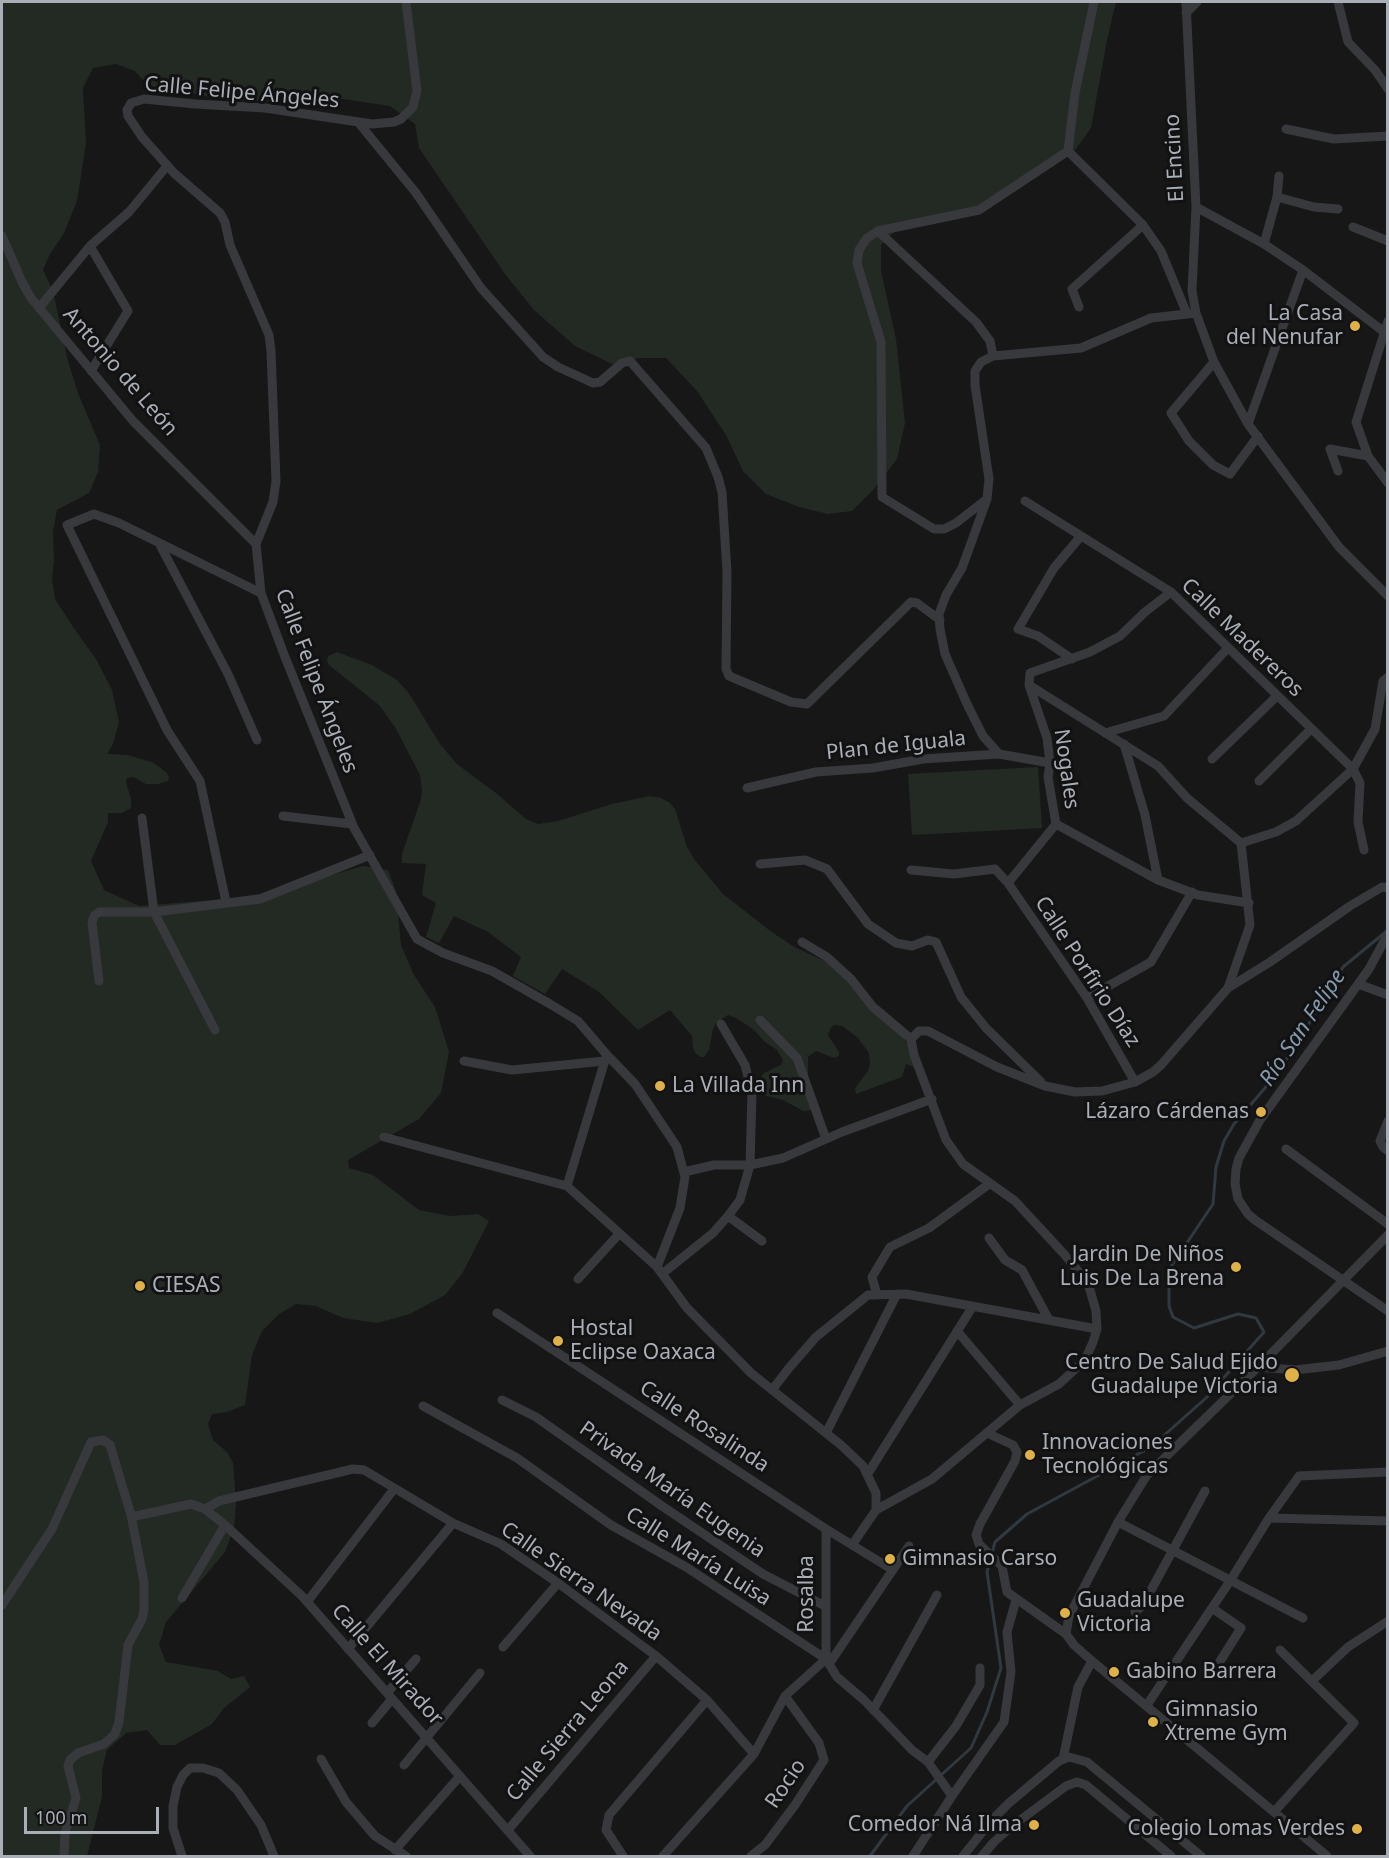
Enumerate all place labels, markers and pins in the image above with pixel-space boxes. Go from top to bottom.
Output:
place label: La Casa del Nenufar [1226,301,1343,351]
marker: La Casa del Nenufar [1348,319,1362,333]
place label: La Villada Inn [672,1073,804,1099]
marker: La Villada Inn [653,1079,667,1093]
place label: Lázaro Cárdenas [1085,1099,1249,1125]
marker: Lázaro Cárdenas [1254,1105,1268,1119]
place label: Jardin De Niños Luis De La Brena [1060,1242,1224,1292]
marker: Jardin De Niños Luis De La Brena [1229,1260,1243,1274]
place label: CIESAS [152,1273,221,1299]
marker: CIESAS [133,1279,147,1293]
place label: Hostal Eclipse Oaxaca [570,1316,716,1366]
marker: Hostal Eclipse Oaxaca [551,1334,565,1348]
place label: Centro De Salud Ejido Guadalupe Victoria [1065,1350,1278,1400]
marker: Centro De Salud Ejido Guadalupe Victoria [1283,1366,1301,1384]
place label: Innovaciones Tecnológicas [1042,1430,1173,1480]
marker: Innovaciones Tecnológicas [1023,1448,1037,1462]
place label: Gimnasio Carso [902,1546,1057,1572]
marker: Gimnasio Carso [883,1552,897,1566]
place label: Guadalupe Victoria [1077,1588,1185,1638]
marker: Guadalupe Victoria [1058,1606,1072,1620]
place label: Gabino Barrera [1126,1659,1277,1685]
marker: Gabino Barrera [1107,1665,1121,1679]
place label: Gimnasio Xtreme Gym [1165,1697,1288,1747]
marker: Gimnasio Xtreme Gym [1146,1715,1160,1729]
place label: Comedor Ná Ilma [848,1812,1022,1838]
place label: Colegio Lomas Verdes [1128,1816,1345,1842]
marker: Comedor Ná Ilma [1027,1818,1041,1832]
marker: Colegio Lomas Verdes [1350,1822,1364,1836]

